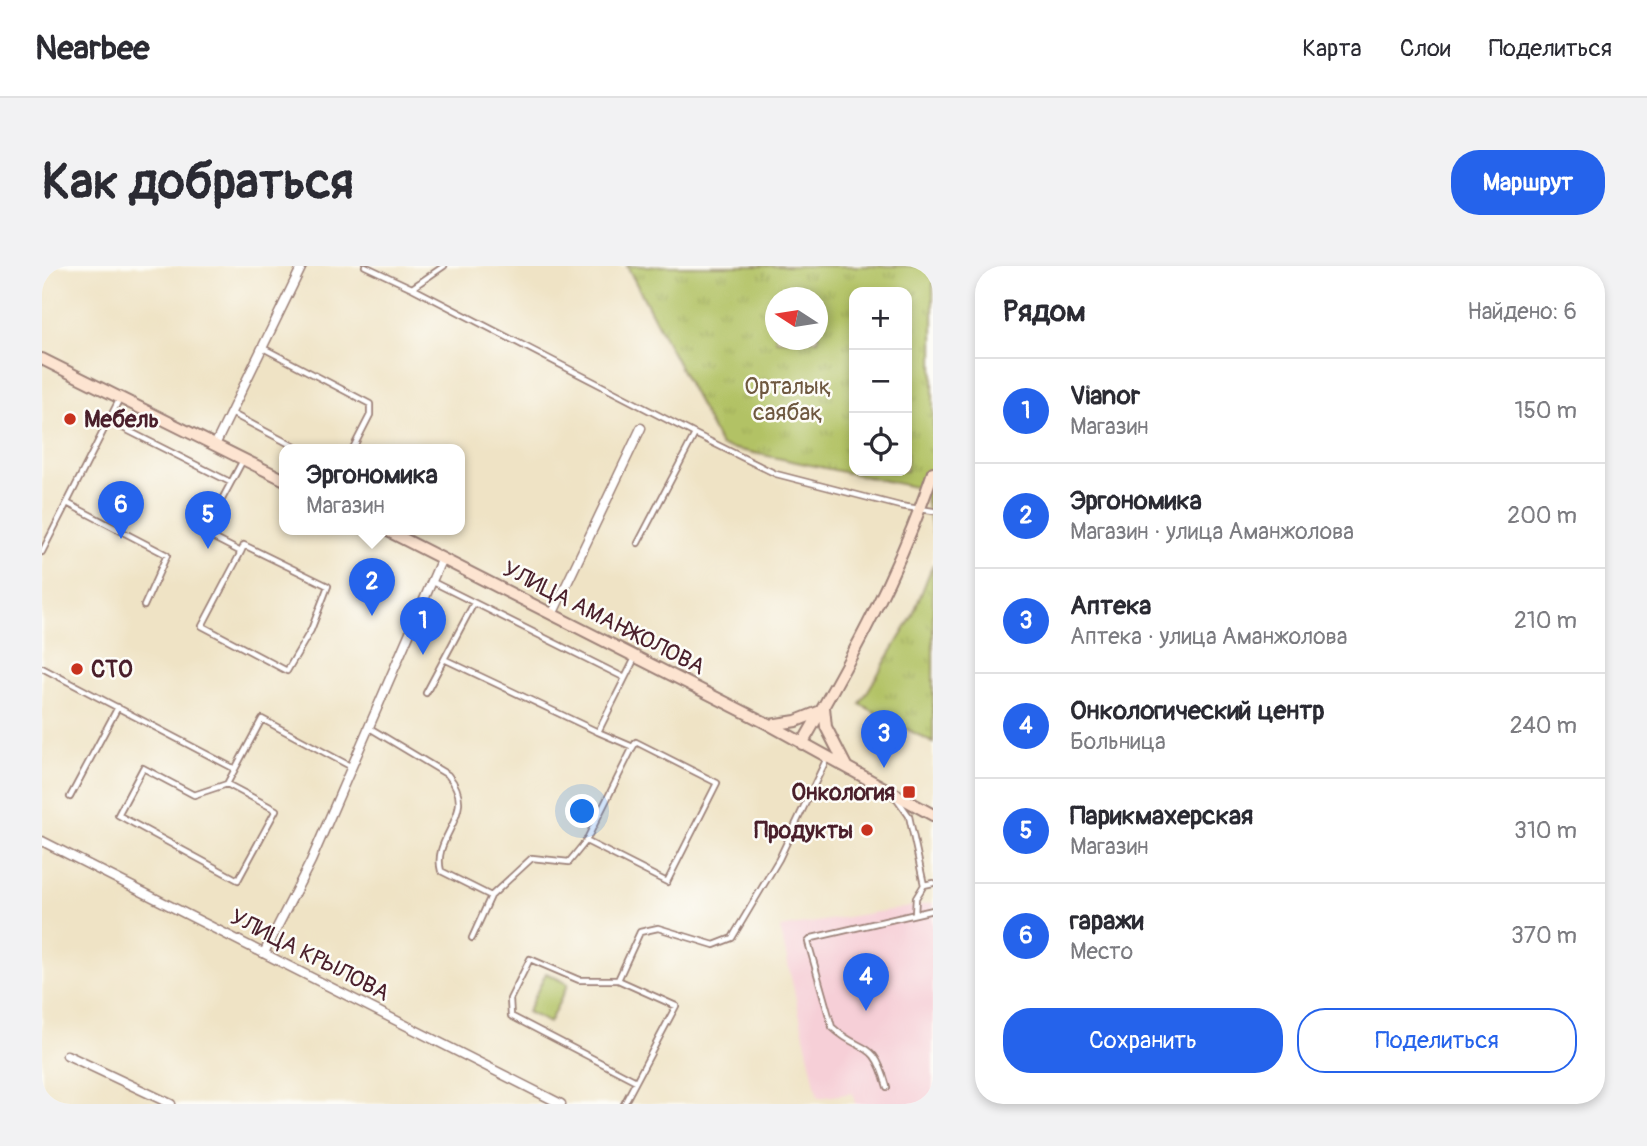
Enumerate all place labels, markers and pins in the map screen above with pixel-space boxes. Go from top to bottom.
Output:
place label: Мебель [84,405,159,434]
marker: Мебель [62,411,78,427]
pin: 6 [98,481,144,539]
pin: 5 [185,491,231,549]
pin: 2 [349,558,395,616]
pin: 1 [400,597,446,655]
place label: СТО [91,655,133,684]
marker: СТО [69,661,85,677]
pin: 3 [861,710,907,768]
place label: Онкология [791,778,895,807]
marker: Онкология [901,784,917,800]
place label: Продукты [754,816,853,845]
marker: Продукты [859,822,875,838]
pin: 4 [843,953,889,1011]

